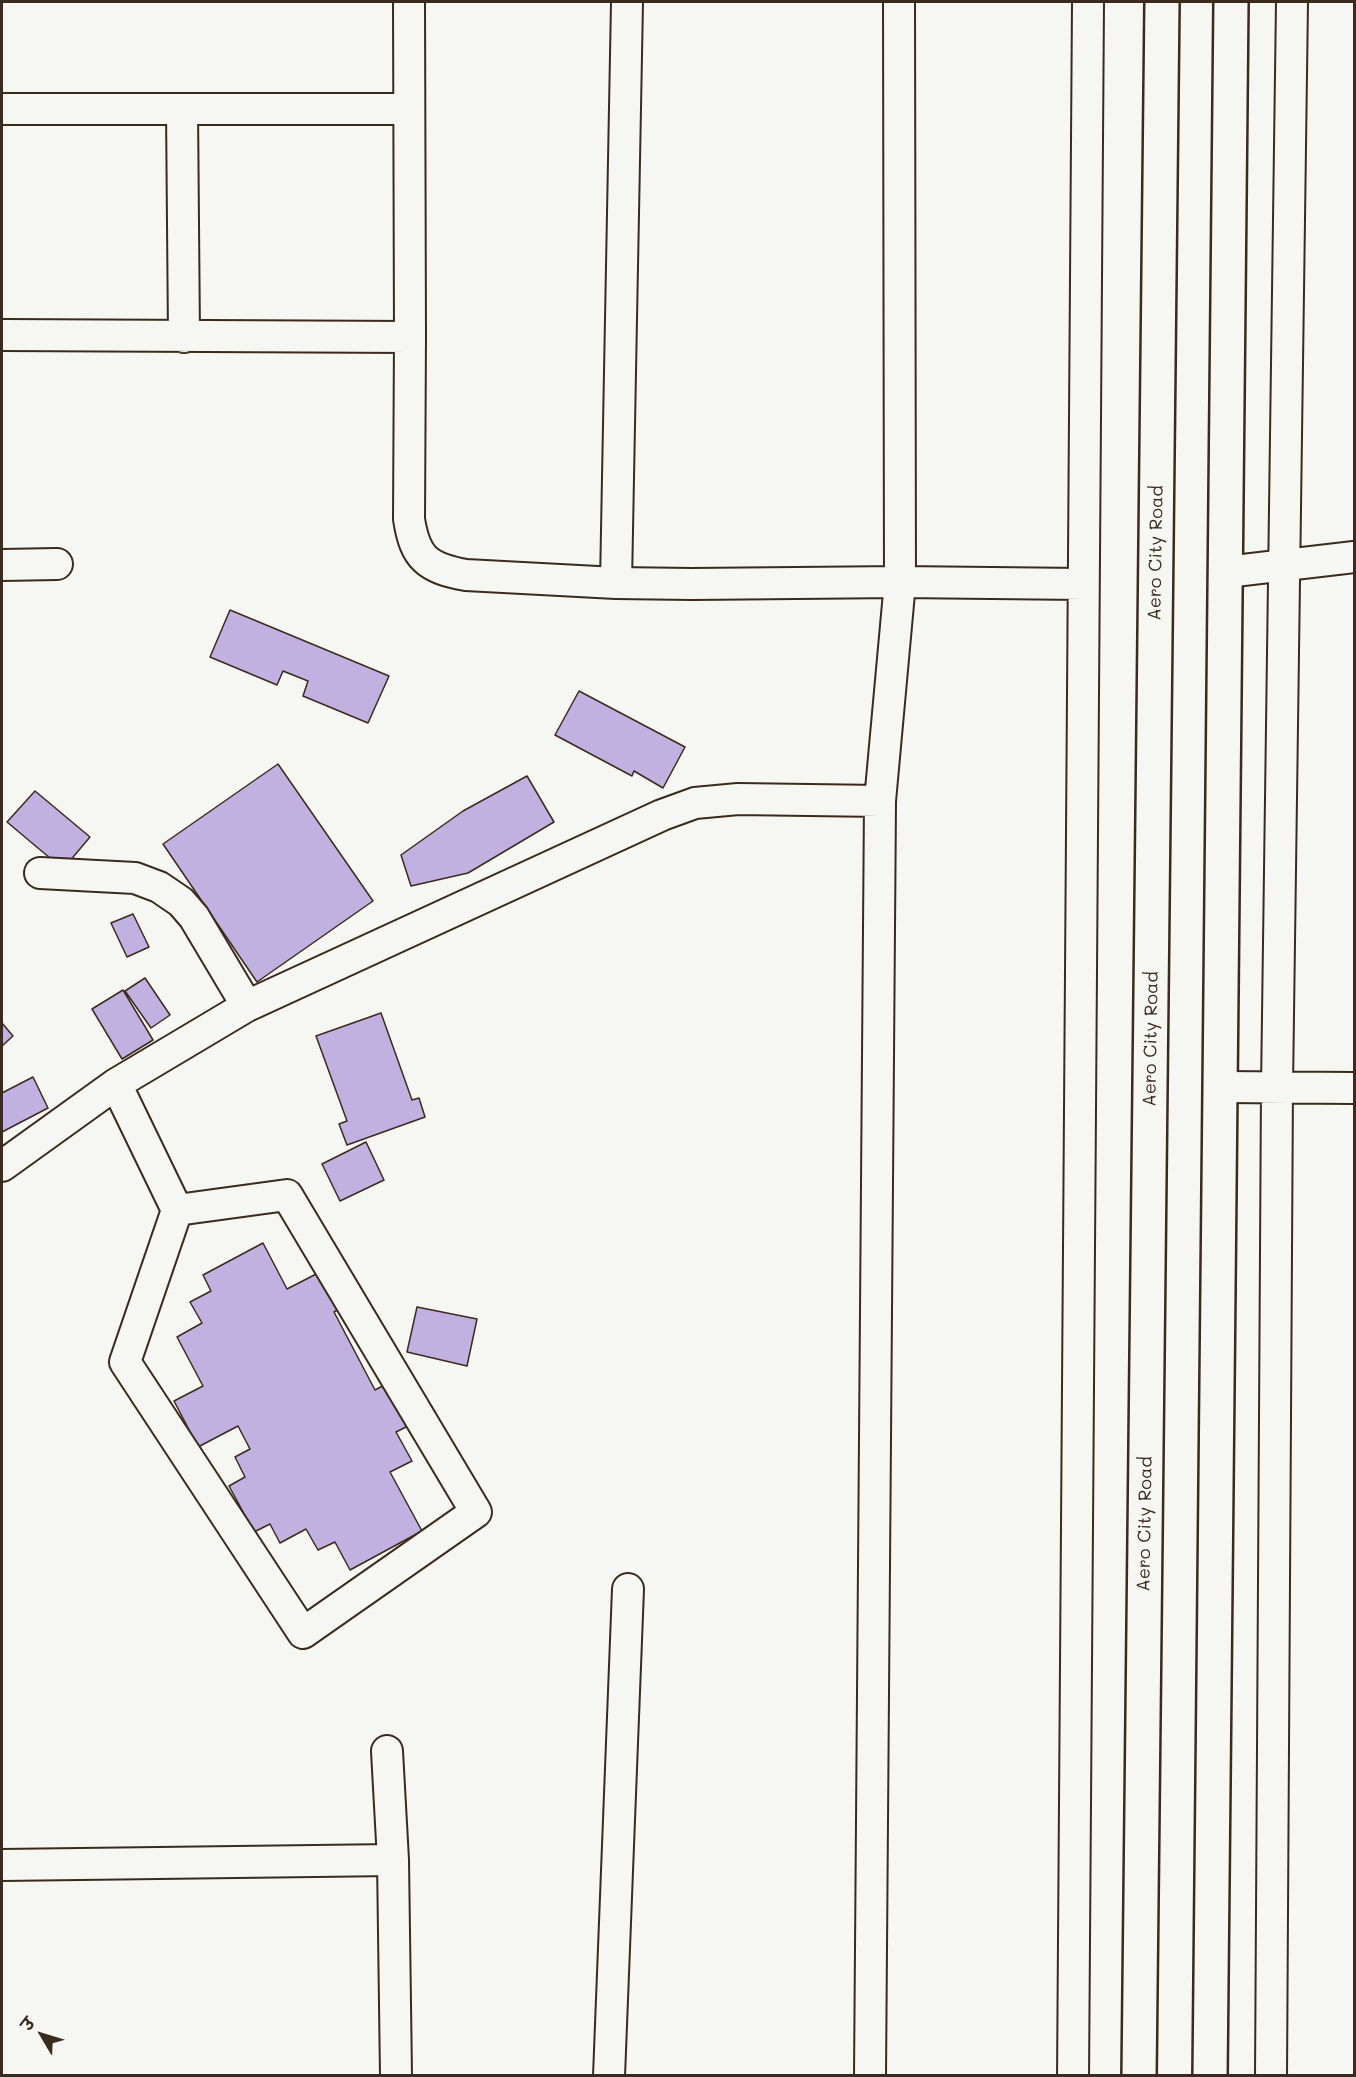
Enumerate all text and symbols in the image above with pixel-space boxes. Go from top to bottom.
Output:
street label: Aero City Road [1144,485,1168,621]
street label: Aero City Road [1139,971,1163,1107]
street label: Aero City Road [1133,1456,1157,1592]
north arrow [12,2005,72,2065]
text: उ [16,2013,39,2034]

